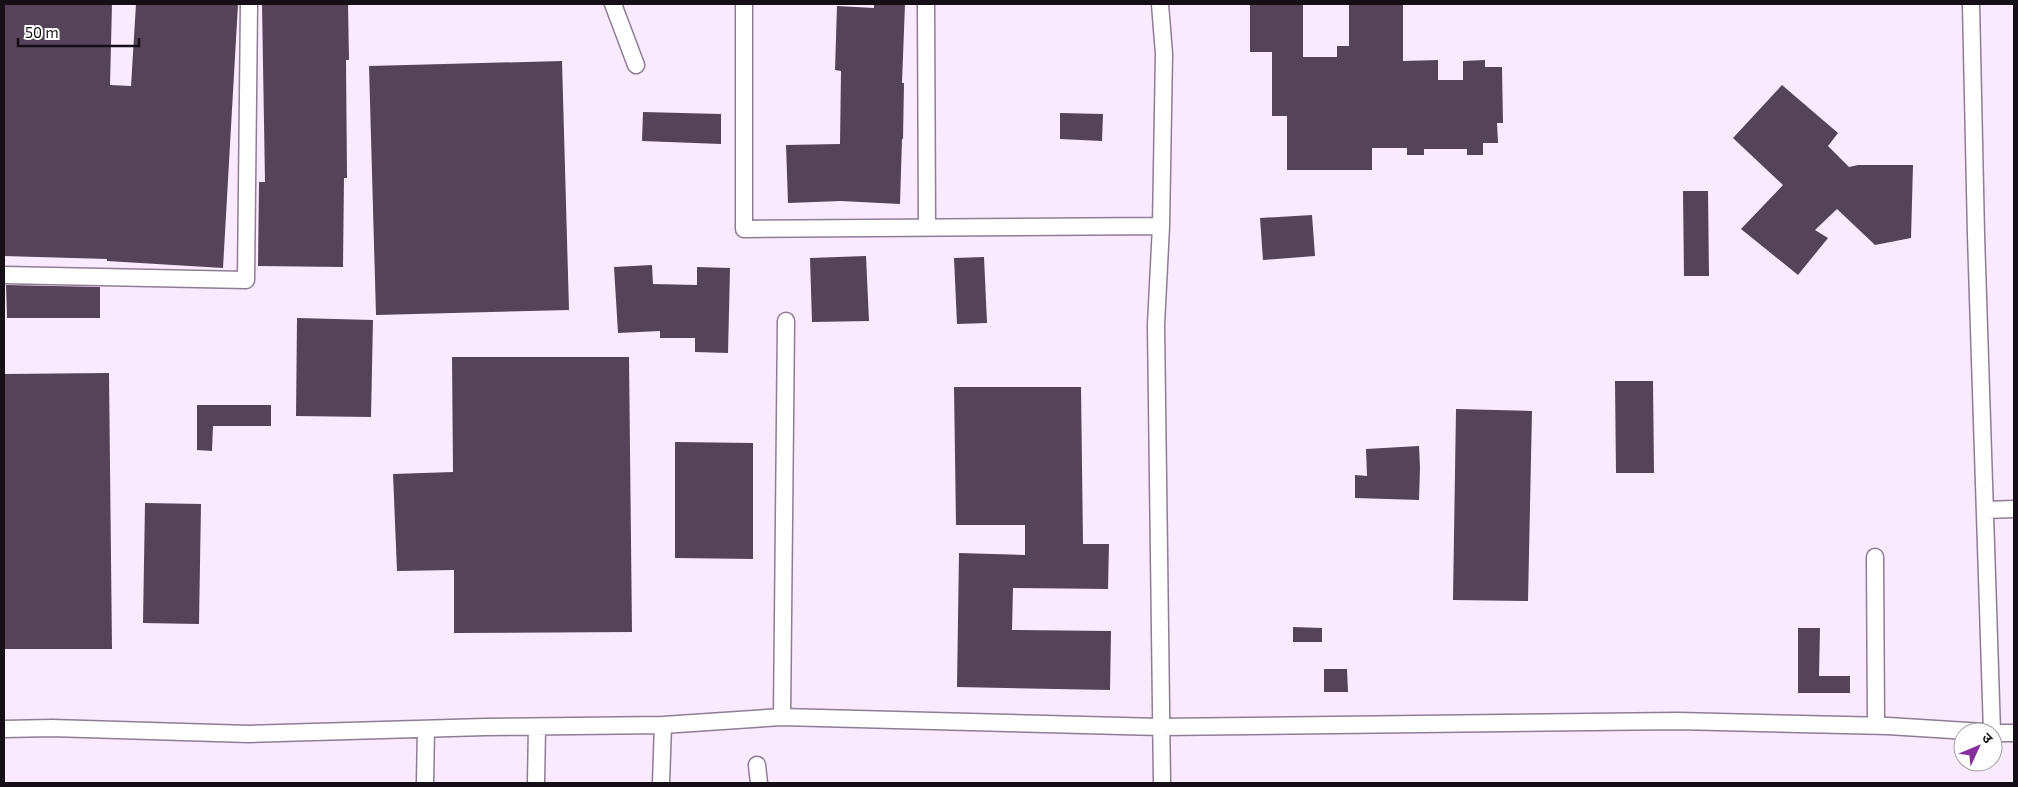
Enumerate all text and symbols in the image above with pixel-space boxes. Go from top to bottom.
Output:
scale bar [18,15,139,47]
text: 50 m [25,23,59,41]
north arrow [1953,722,2003,772]
text: उ [1979,729,1997,747]

